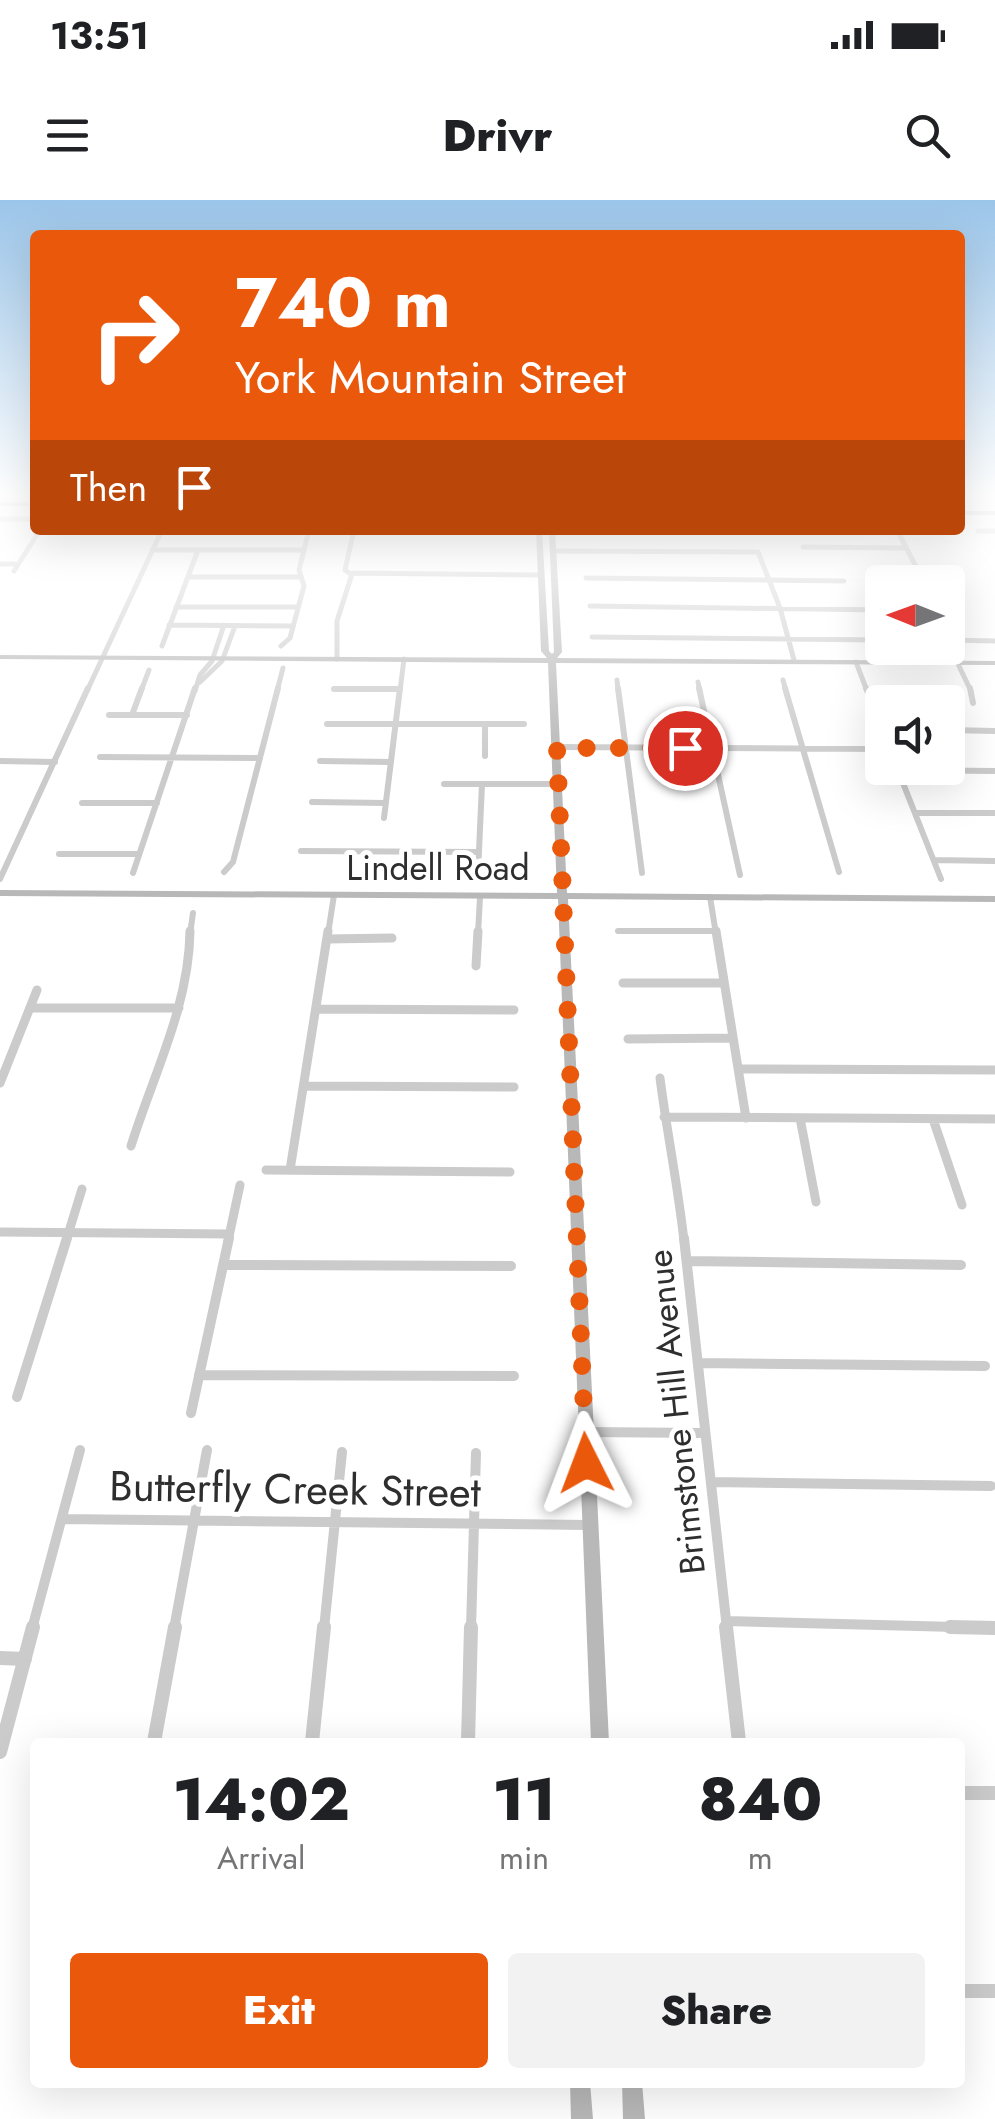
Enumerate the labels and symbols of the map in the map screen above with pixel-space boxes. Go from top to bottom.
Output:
north arrow [865,565,965,665]
pin [643,706,728,791]
street label: Lindell Road [346,843,530,893]
street label: Brimstone Hill Avenue [634,1247,718,1577]
position arrow [534,1411,638,1515]
street label: Butterfly Creek Street [109,1455,481,1523]

